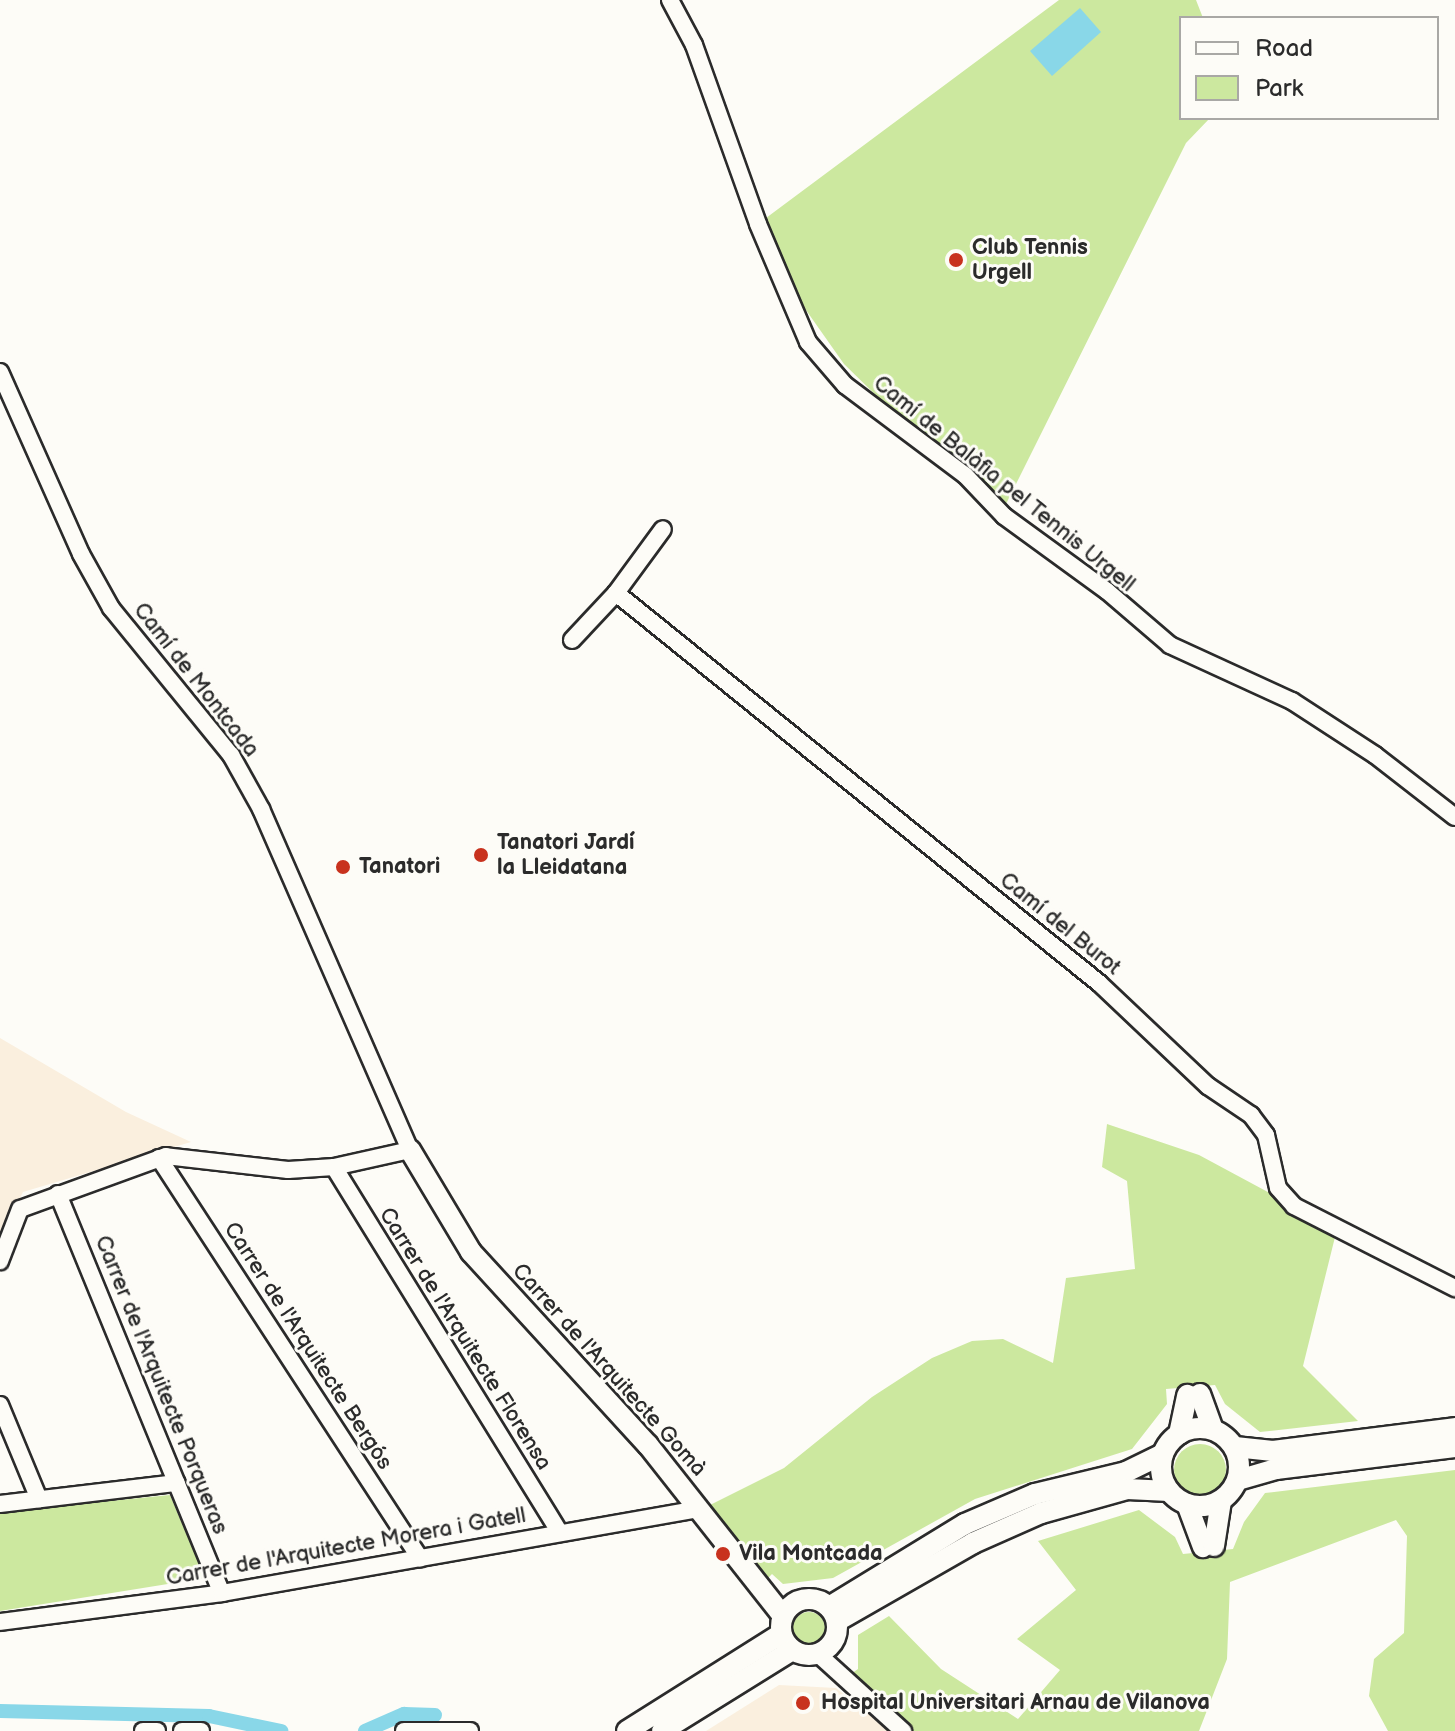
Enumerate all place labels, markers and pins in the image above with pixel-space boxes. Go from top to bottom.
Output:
place label: Club Tennis Urgell [972,234,1088,286]
marker: Club Tennis Urgell [947,251,965,269]
place label: Tanatori Jardí la Lleidatana [497,829,634,880]
marker: Tanatori Jardí la Lleidatana [472,846,490,864]
place label: Tanatori [359,854,440,880]
marker: Tanatori [334,858,352,876]
place label: Vila Montcada [739,1541,883,1567]
marker: Vila Montcada [714,1545,732,1563]
place label: Hospital Universitari Arnau de Vilanova [821,1690,1211,1716]
marker: Hospital Universitari Arnau de Vilanova [792,1692,814,1714]

